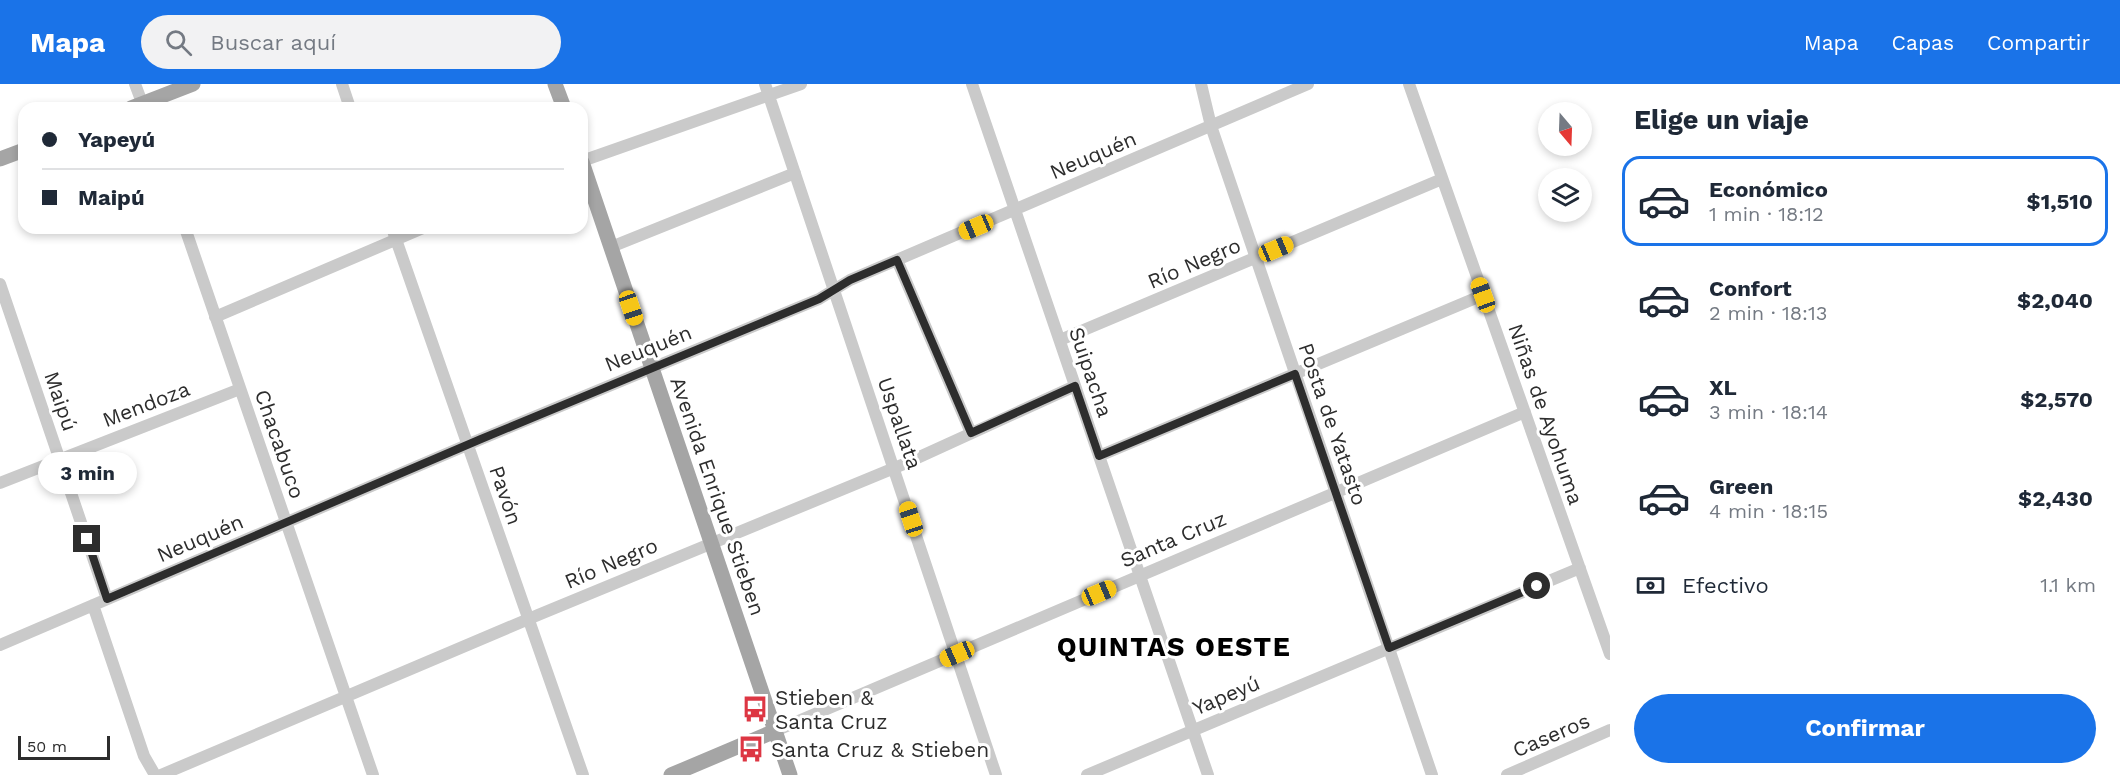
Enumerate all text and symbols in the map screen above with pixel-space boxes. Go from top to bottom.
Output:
search box [141,15,561,69]
text: Mapa [30,26,105,59]
icon: search [162,26,195,59]
text: Buscar aquí [210,30,336,55]
text: Mapa [1804,30,1859,55]
text: Capas [1892,30,1954,55]
text: Compartir [1987,30,2090,55]
north arrow [1538,102,1592,156]
map controls [1538,102,1592,222]
text: Elige un viaje [1634,104,1809,136]
street label: Neuquén [1046,126,1140,184]
text: Yapeyú [78,127,155,152]
button: layers [1538,168,1592,222]
icon: car [1637,174,1691,228]
text: Económico [1709,177,1828,202]
text: Maipú [78,185,145,210]
text: $1,510 [2027,189,2093,214]
text: 1 min · 18:12 [1709,202,1824,226]
car [956,212,996,242]
street label: Río Negro [1144,232,1244,294]
car [1256,234,1296,264]
icon: car [1637,273,1691,327]
car [1468,275,1498,315]
text: Confort [1709,276,1792,301]
car [617,288,645,328]
text: $2,040 [2017,288,2093,313]
text: 2 min · 18:13 [1709,301,1828,325]
street label: Neuquén [601,319,695,377]
street label: Niñas de Ayohuma [1503,320,1589,508]
street label: Suipacha [1064,324,1118,420]
street label: Posta de Yatasto [1294,340,1372,508]
street label: Maipú [39,368,83,434]
icon: car [1637,372,1691,426]
street label: Avenida Enrique Stieben [665,373,771,619]
street label: Uspallata [873,374,927,472]
text: XL [1709,375,1737,400]
street label: Mendoza [99,376,193,432]
street label: Chacabuco [250,386,310,502]
text: $2,570 [2020,387,2093,412]
text: 3 min · 18:14 [1709,400,1828,424]
callout: 3 min [38,452,136,494]
text: 3 min [60,461,115,485]
street label: Pavón [484,462,528,528]
icon: car [1637,471,1691,525]
text: Green [1709,474,1773,499]
text: $2,430 [2018,486,2093,511]
car [897,499,925,539]
text: 4 min · 18:15 [1709,499,1828,523]
street label: Santa Cruz [1116,506,1230,572]
street label: Neuquén [153,509,247,567]
route end [73,525,100,552]
street label: Río Negro [561,532,661,594]
icon: cash [1634,569,1667,602]
route start [1523,572,1550,599]
text: Efectivo [1682,573,1769,598]
text: 1.1 km [2040,573,2096,597]
car [1079,578,1119,608]
district label: QUINTAS OESTE [1057,631,1291,663]
car [937,638,977,670]
street label: Yapeyú [1189,670,1263,720]
place label: Stieben & Santa Cruz [775,685,888,734]
bus stop icon: Stieben & Santa Cruz [740,694,770,724]
button: Confirmar [1634,694,2096,763]
street label: Caseros [1509,708,1593,762]
scale bar [18,733,110,760]
bus stop icon: Santa Cruz & Stieben [736,734,766,764]
text: 50 m [27,737,67,756]
place label: Santa Cruz & Stieben [771,737,989,762]

